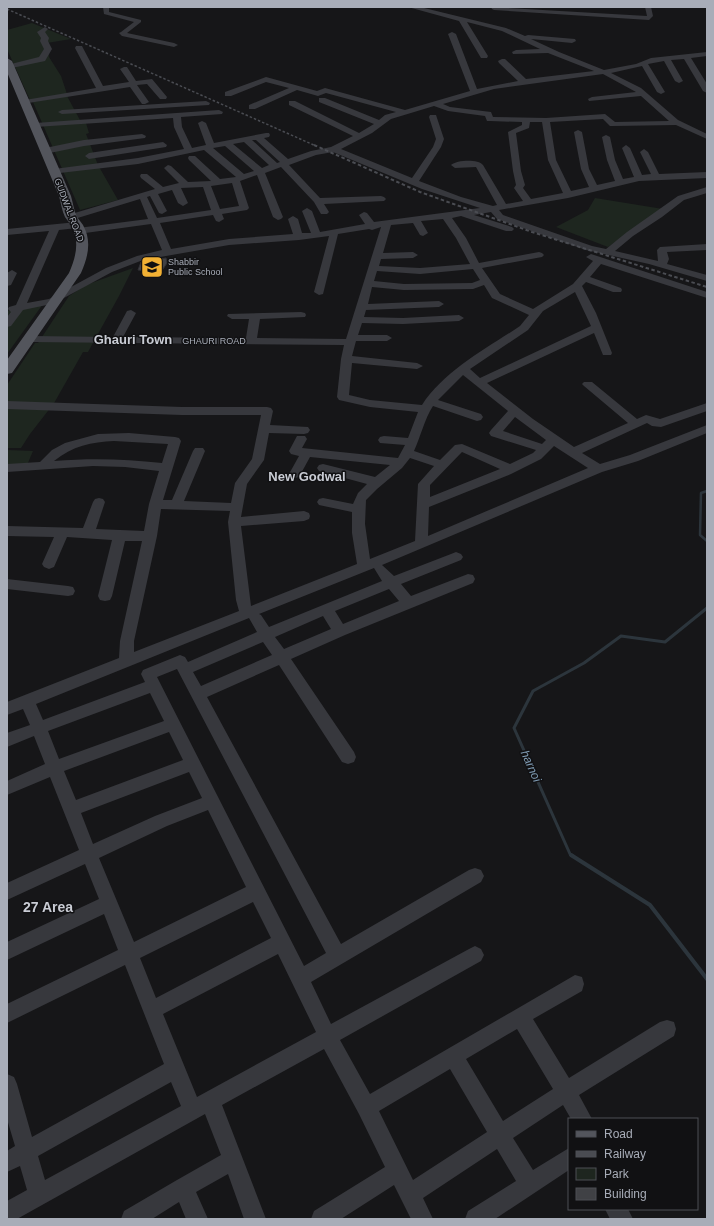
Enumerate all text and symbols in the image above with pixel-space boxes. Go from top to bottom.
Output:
street label: GUDWAL ROAD [52,177,86,244]
school or university icon: Shabbir Public School [139,254,165,280]
place label: Shabbir Public School [168,257,223,277]
district label: Ghauri Town [94,332,172,347]
street label: GHAURI ROAD [182,336,246,346]
district label: New Godwal [268,469,346,484]
water label: harnoi [518,748,544,784]
district label: 27 Area [23,899,73,915]
legend [568,1118,698,1210]
text: Road [604,1127,633,1141]
text: Railway [604,1147,646,1161]
text: Park [604,1167,630,1181]
text: Building [604,1187,647,1201]

